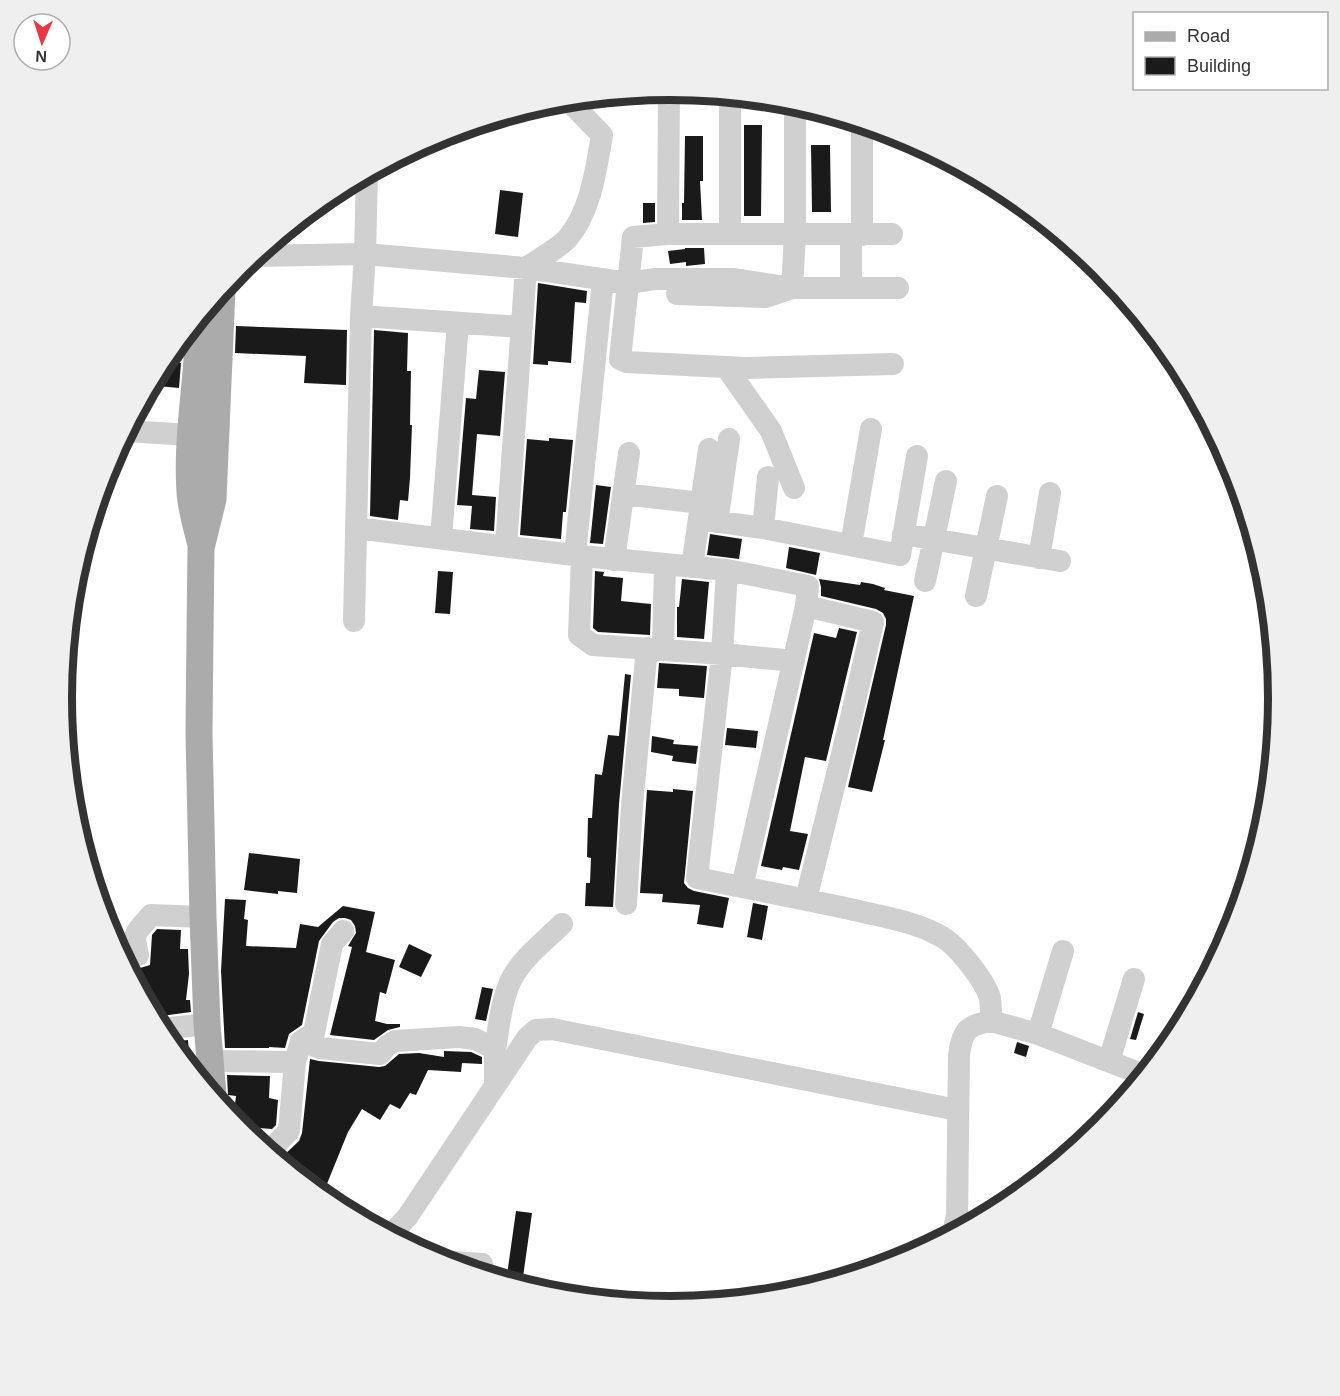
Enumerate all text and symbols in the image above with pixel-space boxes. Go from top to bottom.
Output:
north arrow [12,12,72,72]
legend [1133,12,1328,90]
text: Road [1187,26,1230,46]
text: N [35,48,47,65]
text: Building [1187,56,1251,76]

